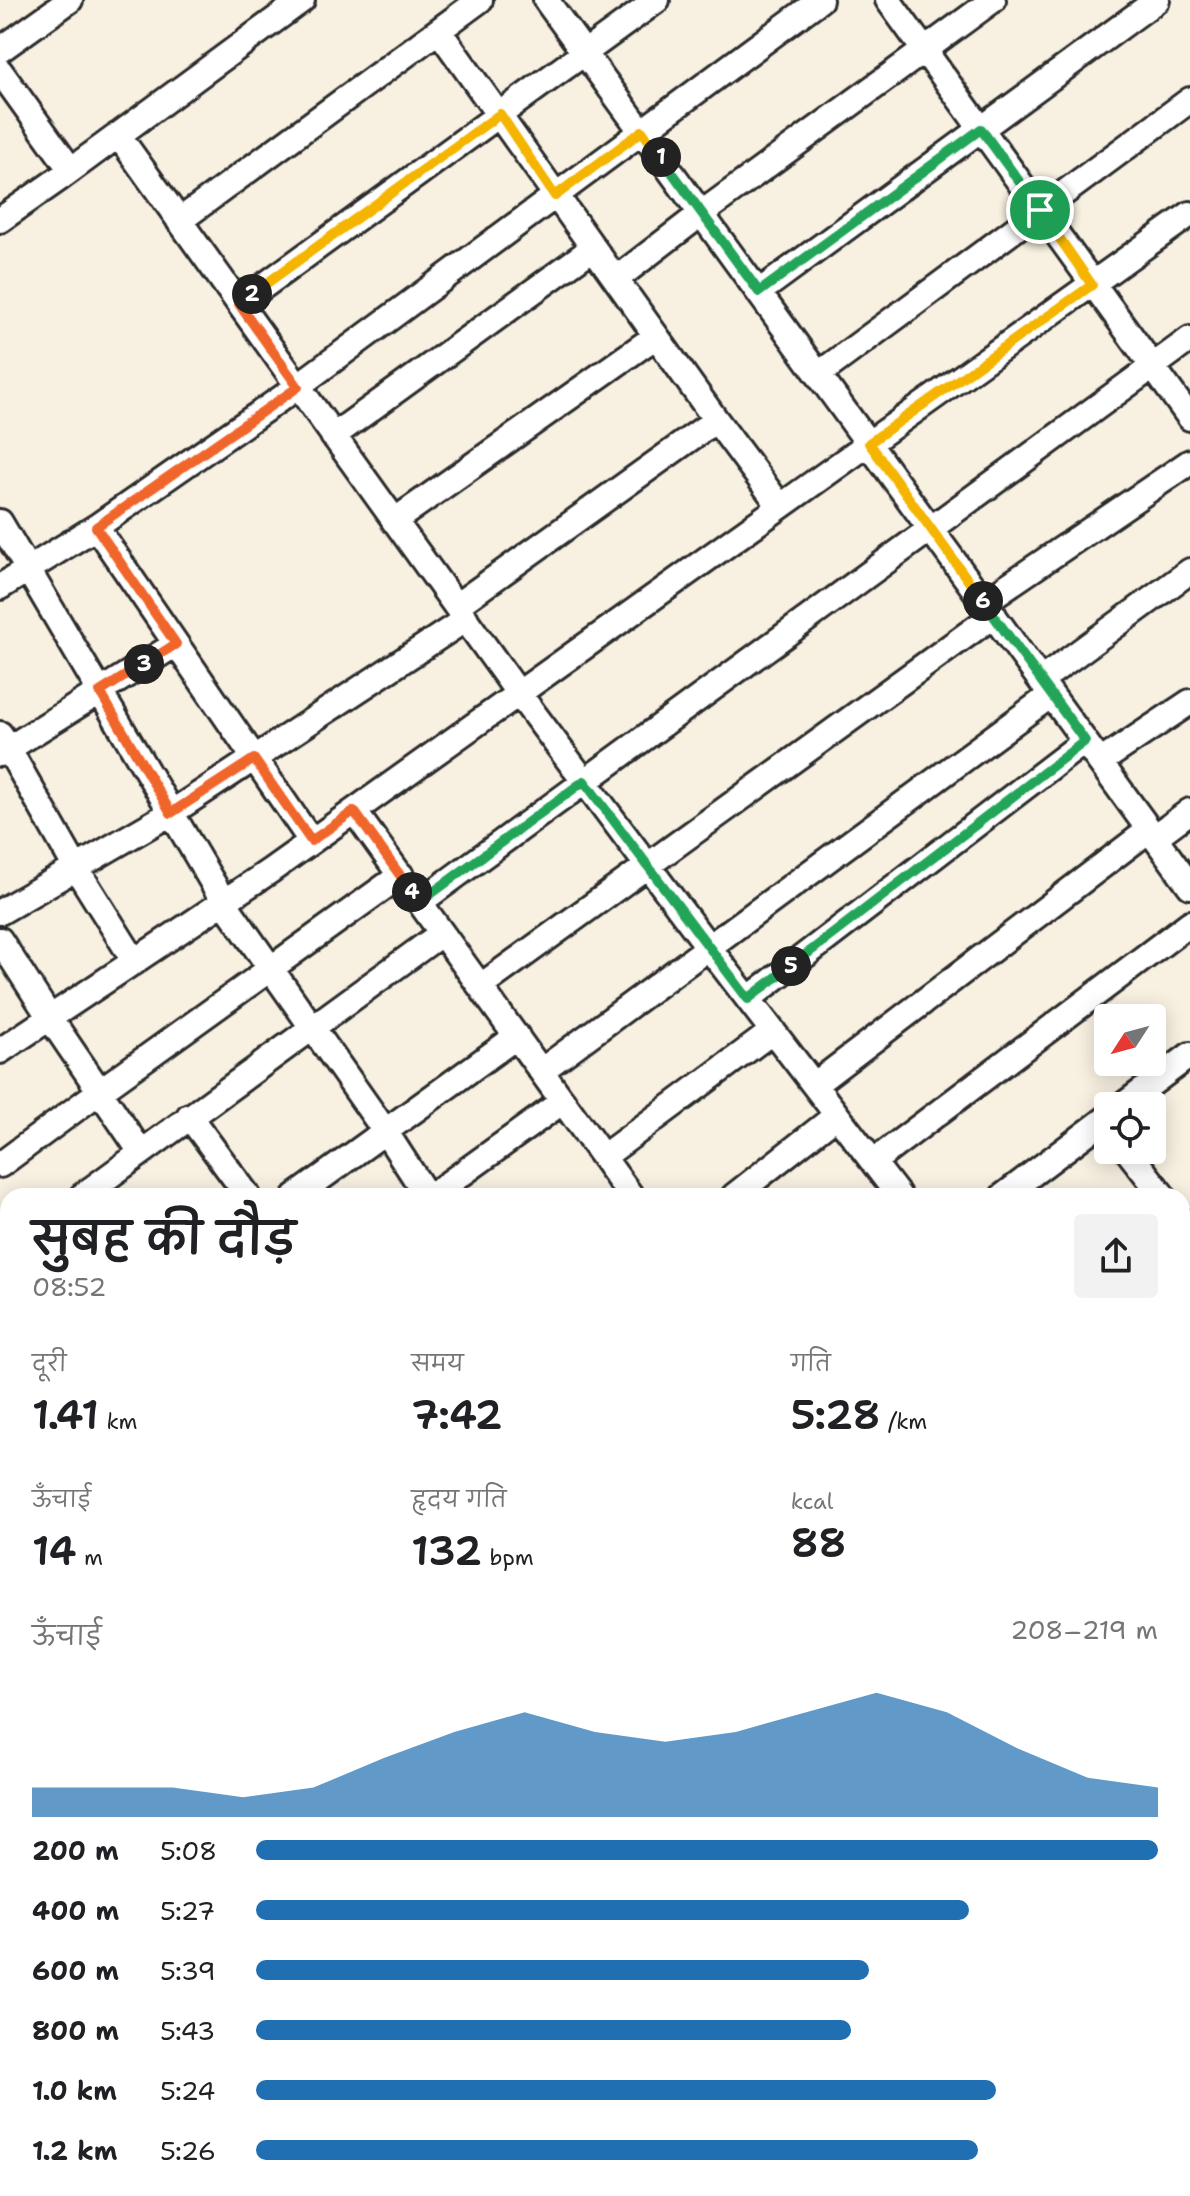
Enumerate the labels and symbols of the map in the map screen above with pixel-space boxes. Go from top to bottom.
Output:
pin: 1 [641,137,681,177]
pin [1006,176,1074,244]
pin: 2 [232,274,272,314]
pin: 6 [963,581,1003,621]
pin: 3 [124,644,164,684]
pin: 4 [392,872,432,912]
pin: 5 [771,946,811,986]
north arrow [1094,1004,1166,1076]

